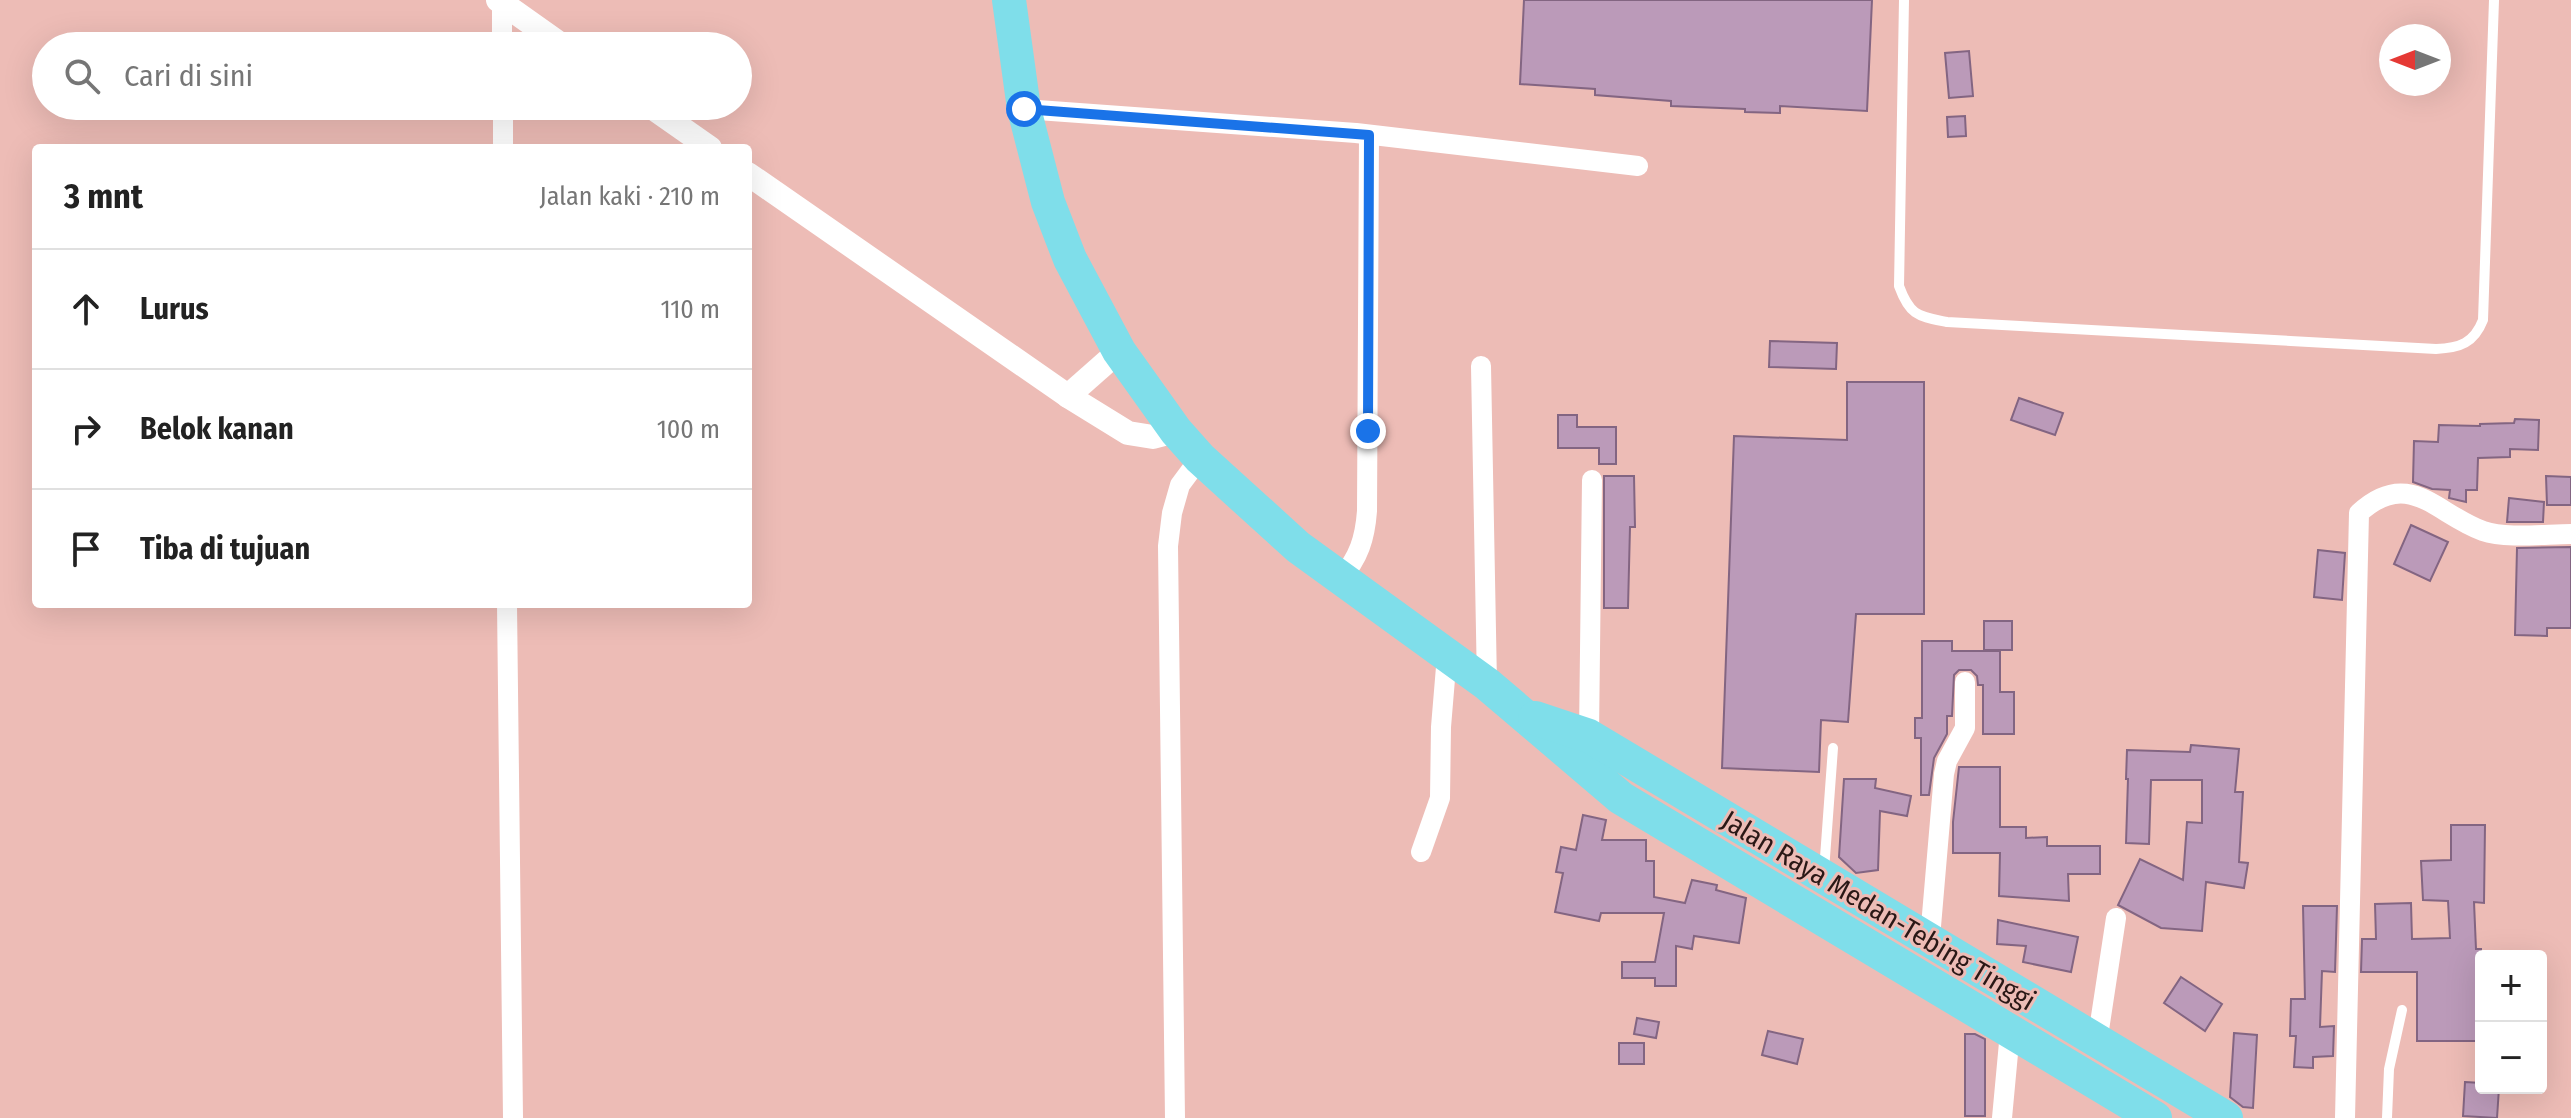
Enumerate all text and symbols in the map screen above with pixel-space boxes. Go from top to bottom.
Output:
north arrow [2379,24,2451,96]
search box [32,32,752,120]
icon: search [60,54,104,98]
text: Cari di sini [124,58,253,94]
route start [1006,91,1042,127]
text: 3 mnt [64,176,143,217]
text: Jalan kaki · 210 m [540,181,720,212]
icon: ahead [64,287,108,331]
text: Lurus [140,291,209,327]
text: 110 m [660,294,720,325]
icon: right [64,407,108,451]
text: Belok kanan [140,411,294,447]
route end [1350,413,1386,449]
text: 100 m [657,414,720,445]
icon: arrive [64,527,108,571]
text: Tiba di tujuan [140,531,310,567]
street label: Jalan Raya Medan-Tebing Tinggi [1716,804,2042,1017]
map controls [2475,950,2547,1094]
button: + [2475,950,2547,1022]
button: − [2475,1022,2547,1094]

